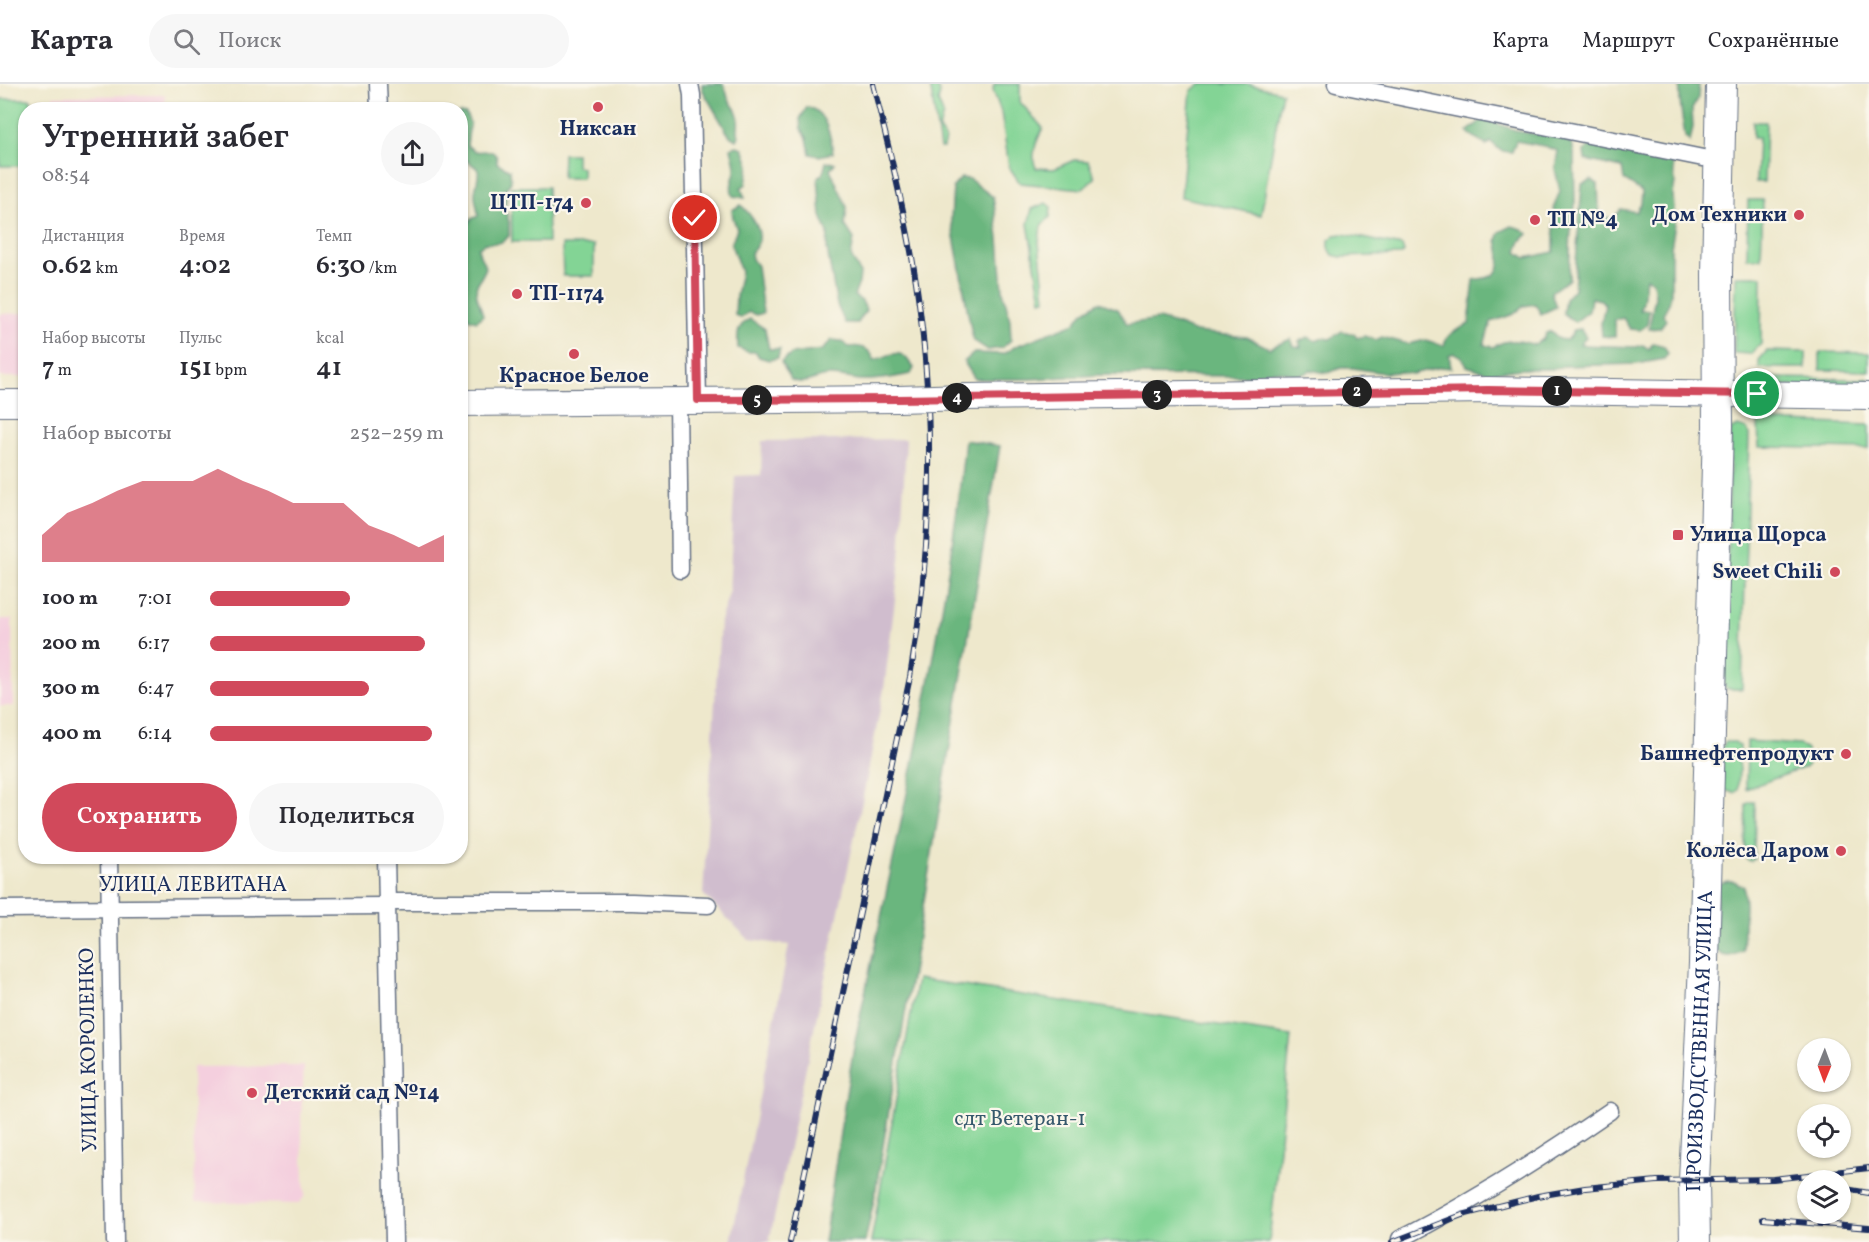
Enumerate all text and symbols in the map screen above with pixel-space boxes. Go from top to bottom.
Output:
search box [149,14,569,68]
text: Карта [30,22,113,61]
icon: search [170,25,203,58]
text: Поиск [218,26,281,57]
text: Карта [1492,27,1549,56]
text: Маршрут [1582,27,1675,56]
text: Сохранённые [1708,27,1839,56]
marker: Никсан [591,100,605,114]
place label: Никсан [559,115,637,144]
text: Утренний забег [42,116,289,162]
button: share [381,122,444,185]
text: 08:54 [42,162,90,190]
place label: ЦТП-174 [490,189,574,218]
pin [669,192,720,243]
marker: ЦТП-174 [579,196,593,210]
icon: check [678,201,711,234]
place label: Дом Техники [1652,201,1787,230]
place label: ТП №4 [1547,206,1618,235]
marker: Дом Техники [1792,208,1806,222]
marker: ТП №4 [1528,213,1542,227]
text: Дистанция [42,226,124,248]
text: Время [179,226,225,248]
text: Темп [316,226,352,248]
text: 0.62 [42,248,92,284]
text: 4:02 [179,248,231,284]
text: 6:30 [316,248,365,284]
text: km [92,258,118,280]
text: /km [365,258,397,280]
place label: ТП-1174 [529,280,605,309]
marker: ТП-1174 [510,287,524,301]
text: Набор высоты [42,328,146,350]
text: Пульс [179,328,222,350]
text: kcal [316,328,344,350]
marker: Красное Белое [567,347,581,361]
text: 7 [42,350,55,386]
text: 151 [179,350,212,386]
text: 41 [316,350,342,386]
text: m [55,360,72,382]
text: bpm [212,360,247,382]
place label: Красное Белое [499,362,649,391]
pin [1731,368,1782,419]
pin: 1 [1542,376,1572,406]
pin: 2 [1342,377,1372,407]
icon: arrive [1740,377,1773,410]
pin: 3 [1142,380,1172,410]
text: 1 [1554,380,1560,402]
text: 2 [1353,381,1361,403]
pin: 4 [942,383,972,413]
text: 3 [1153,384,1161,406]
pin: 5 [742,385,772,415]
text: 4 [952,387,962,409]
text: 5 [753,389,761,411]
text: Набор высоты [42,420,172,448]
text: 252–259 m [350,420,444,448]
place label: Улица Щорса [1690,521,1827,550]
marker: Улица Щорса [1671,528,1685,542]
place label: Sweet Chili [1712,558,1823,587]
marker: Sweet Chili [1828,565,1842,579]
text: 100 m [42,585,98,613]
text: 7:01 [138,585,172,613]
text: 200 m [42,630,100,658]
text: 6:17 [138,630,170,658]
text: 300 m [42,675,100,703]
text: 6:47 [138,675,174,703]
text: 400 m [42,720,102,748]
text: 6:14 [138,720,173,748]
place label: Башнефтепродукт [1640,740,1834,769]
marker: Башнефтепродукт [1839,747,1853,761]
button: Сохранить [42,783,237,852]
button: Поделиться [249,783,444,852]
place label: Колёса Даром [1686,837,1829,866]
marker: Колёса Даром [1834,844,1848,858]
street label: УЛИЦА ЛЕВИТАНА [99,871,287,900]
street label: ПРОИЗВОДСТВЕННАЯ УЛИЦА [1679,890,1720,1192]
street label: УЛИЦА КОРОЛЕНКО [73,948,105,1152]
north arrow [1797,1038,1851,1092]
map controls [1797,1038,1851,1224]
place label: Детский сад №14 [264,1079,440,1108]
marker: Детский сад №14 [245,1086,259,1100]
button: locate [1797,1104,1851,1158]
park label: сдт Ветеран-1 [954,1105,1086,1134]
button: layers [1797,1170,1851,1224]

